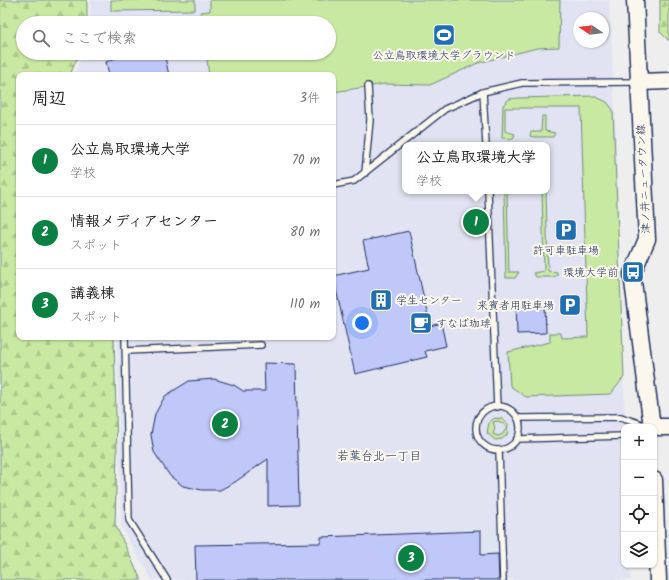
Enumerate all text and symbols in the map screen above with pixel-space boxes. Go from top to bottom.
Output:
north arrow [573,12,609,48]
search box [16,16,336,60]
sports icon: 公立鳥取環境大学グラウンド [431,22,457,48]
icon: search [30,27,52,49]
text: ここで検索 [62,27,137,51]
place label: 公立鳥取環境大学グラウンド [373,47,516,65]
text: 周辺 [32,86,66,113]
text: 3件 [300,88,320,109]
street label: 津ノ井ニュータウン線 [632,124,656,234]
text: 公立鳥取環境大学 [70,138,190,162]
popup [402,142,550,194]
text: 公立鳥取環境大学 [416,146,536,170]
text: 1 [43,150,47,171]
text: 70 m [292,150,320,171]
text: 学校 [70,163,96,184]
text: 学校 [416,171,442,192]
pin: 1 [463,207,489,237]
text: 情報メディアセンター [70,210,218,234]
parking icon: 許可車駐車場 [553,217,579,243]
text: 2 [41,222,49,243]
text: 80 m [290,222,320,243]
text: スポット [70,235,122,256]
place label: 許可車駐車場 [533,242,599,260]
bus stop icon: 環境大学前 [620,259,646,285]
place label: 環境大学前 [563,264,618,282]
text: 講義棟 [70,282,115,306]
building icon: 学生センター [368,287,394,313]
place label: 学生センター [396,292,462,310]
parking icon: 来賓者用駐車場 [557,292,583,318]
text: 3 [41,294,49,315]
text: 110 m [290,294,320,315]
place label: 来賓者用駐車場 [477,297,554,315]
text: スポット [70,307,122,328]
cafe icon: すなば珈琲 [408,310,434,336]
your location [352,313,372,333]
place label: すなば珈琲 [436,315,491,333]
pin: 2 [212,409,238,439]
map controls [621,424,657,568]
button: + [621,424,657,460]
district label: 若葉台北一丁目 [337,447,421,466]
button: − [621,460,657,496]
button: locate [621,496,657,532]
button: layers [621,532,657,568]
pin: 3 [398,543,424,573]

